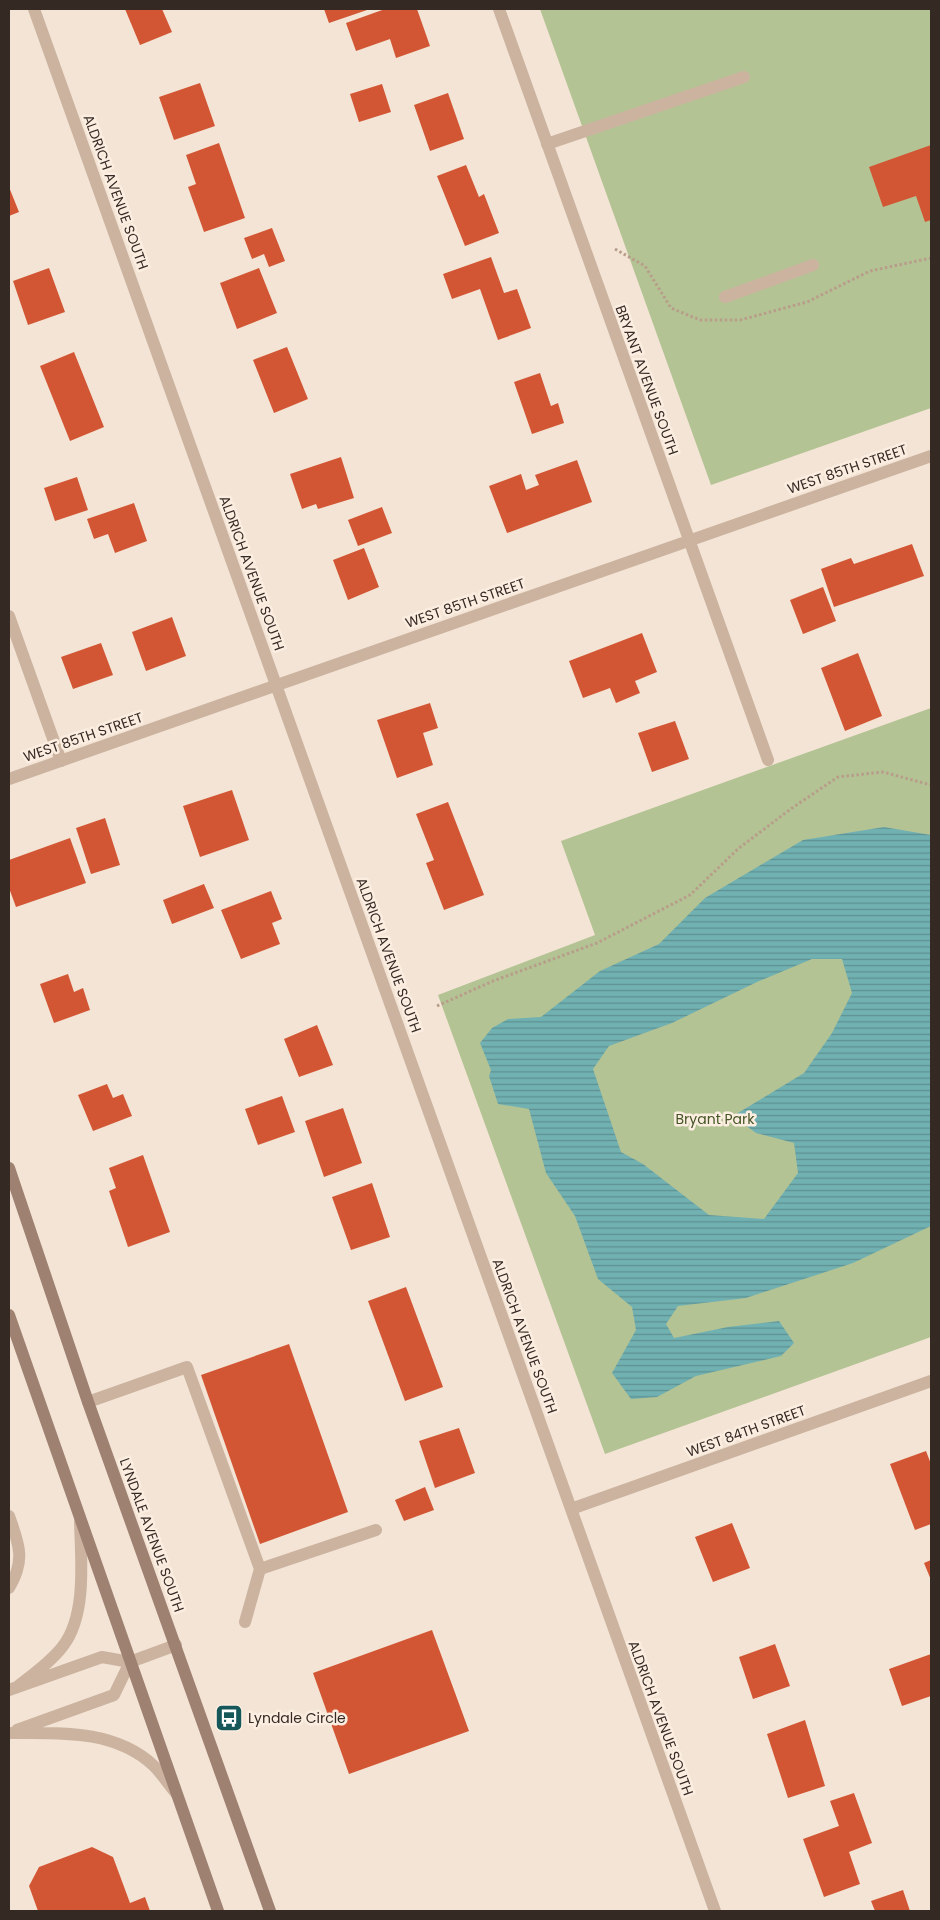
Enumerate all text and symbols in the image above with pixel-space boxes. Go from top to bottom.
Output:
street label: ALDRICH AVENUE SOUTH [79,112,153,272]
street label: BRYANT AVENUE SOUTH [611,302,683,458]
street label: WEST 85TH STREET [785,439,910,499]
street label: ALDRICH AVENUE SOUTH [215,493,289,653]
street label: WEST 85TH STREET [403,573,528,633]
street label: WEST 85TH STREET [21,707,146,767]
street label: ALDRICH AVENUE SOUTH [352,875,426,1035]
park label: Bryant Park [676,1109,755,1129]
street label: ALDRICH AVENUE SOUTH [488,1256,562,1416]
street label: WEST 84TH STREET [684,1400,809,1462]
street label: LYNDALE AVENUE SOUTH [115,1455,189,1615]
street label: ALDRICH AVENUE SOUTH [624,1638,698,1798]
bus stop icon: Lyndale Circle [214,1703,244,1733]
place label: Lyndale Circle [248,1708,346,1728]

